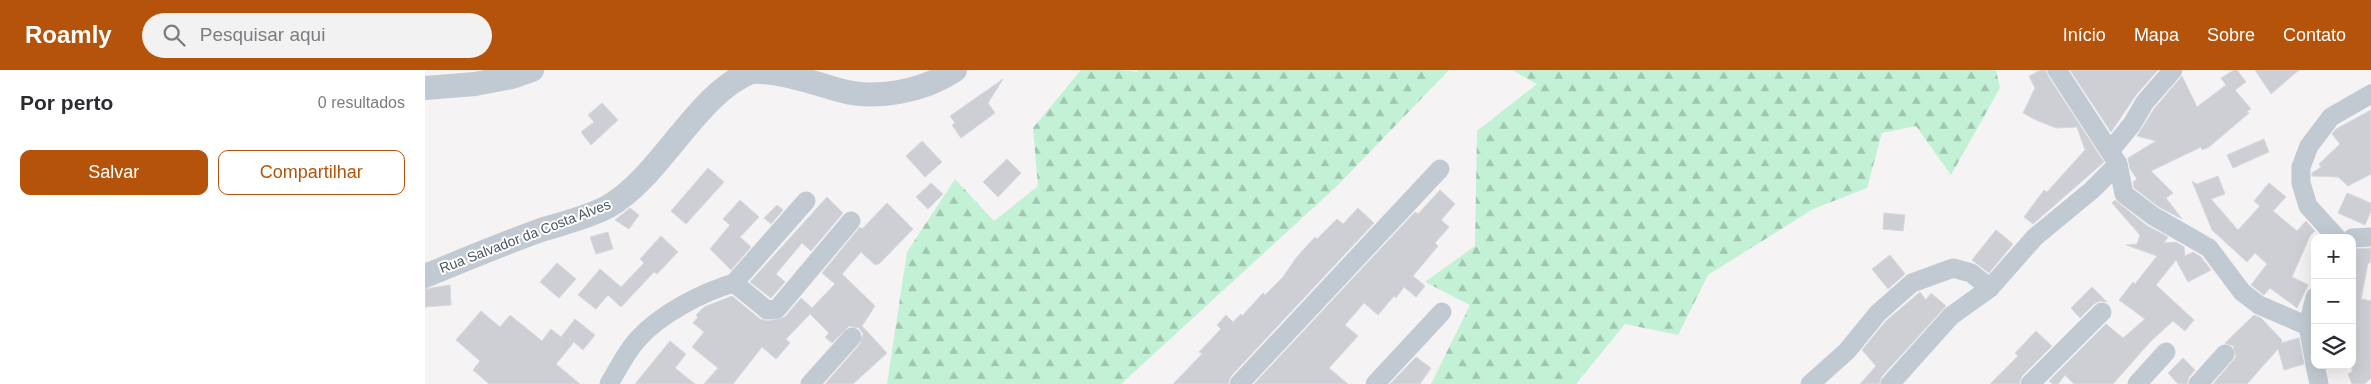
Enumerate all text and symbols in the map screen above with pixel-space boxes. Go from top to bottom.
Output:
search box [142,13,492,58]
text: Roamly [25,21,112,48]
icon: search [160,21,188,49]
text: Pesquisar aqui [200,24,325,45]
text: Início [2063,25,2106,45]
text: Mapa [2134,25,2179,45]
text: Sobre [2207,25,2255,45]
text: Contato [2283,25,2346,45]
text: Por perto [20,91,113,114]
text: 0 resultados [318,94,405,111]
button: Salvar [20,150,208,195]
button: Compartilhar [218,150,405,195]
street label: Rua Salvador da Costa Alves [437,196,613,276]
map controls [2311,234,2356,369]
button: + [2311,234,2356,279]
button: − [2311,279,2356,324]
button: layers [2311,324,2356,369]

